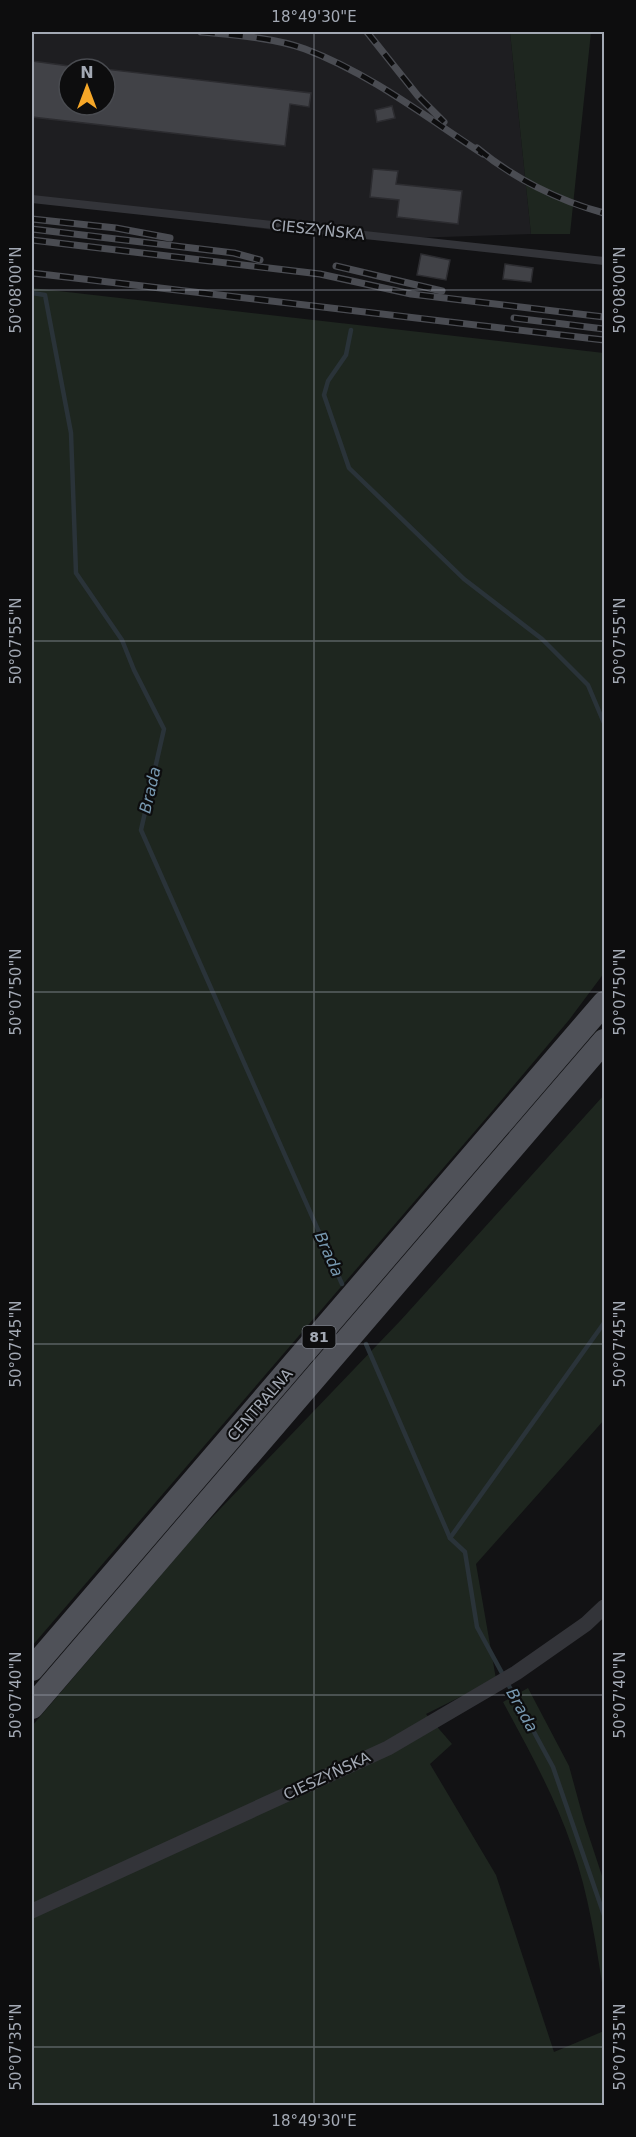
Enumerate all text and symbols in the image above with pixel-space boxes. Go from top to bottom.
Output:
text: 18°49'30"E [271,8,357,26]
north arrow [57,57,117,117]
text: N [80,63,94,82]
street label: CIESZYŃSKA [270,215,366,244]
text: 50°08'00"N [7,246,25,334]
text: 50°08'00"N [611,246,629,334]
text: 50°07'55"N [7,597,25,685]
text: 50°07'55"N [611,597,629,685]
water label: Brada [135,765,165,815]
text: 50°07'50"N [7,948,25,1036]
text: 50°07'50"N [611,948,629,1036]
water label: Brada [311,1229,347,1279]
text: 50°07'45"N [7,1300,25,1388]
text: 50°07'45"N [611,1300,629,1388]
road number: 81 [302,1326,336,1348]
street label: CENTRALNA [224,1364,297,1445]
text: 50°07'40"N [7,1651,25,1739]
text: 50°07'40"N [611,1651,629,1739]
water label: Brada [502,1685,542,1735]
street label: CIESZYŃSKA [280,1747,374,1804]
text: 50°07'35"N [7,2003,25,2091]
text: 50°07'35"N [611,2003,629,2091]
text: 18°49'30"E [271,2112,357,2130]

